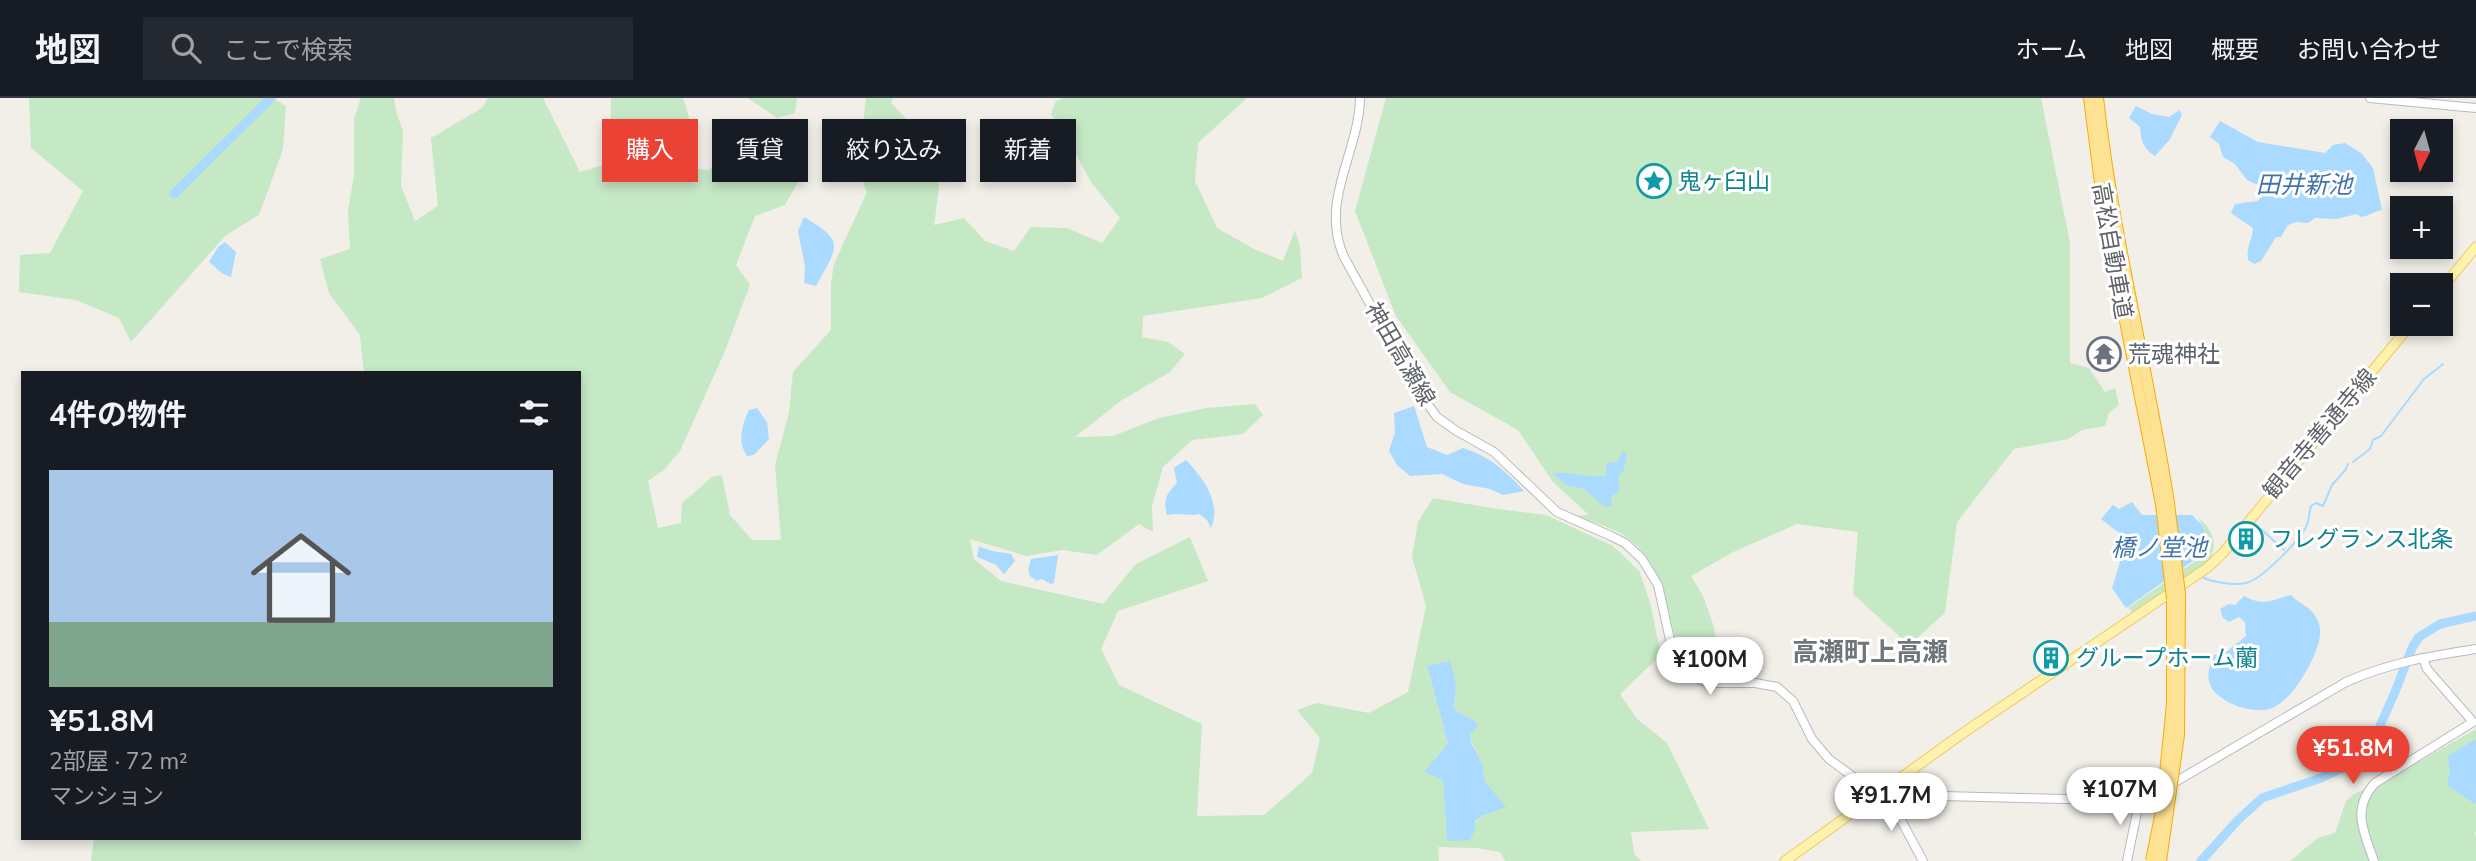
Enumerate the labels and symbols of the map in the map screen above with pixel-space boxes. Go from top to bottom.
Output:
north arrow [2390,119,2454,182]
place icon: 鬼ヶ臼山 [1635,162,1673,200]
place label: 鬼ヶ臼山 [1678,166,1770,197]
water label: 田井新池 [2256,169,2354,201]
street label: 高松自動車道 [2085,180,2139,322]
street label: 神田高瀬線 [1358,296,1442,412]
temple icon: 荒魂神社 [2085,335,2123,373]
place label: 荒魂神社 [2128,339,2220,370]
street label: 観音寺善通寺線 [2256,362,2384,506]
building icon: フレグランス北条 [2227,520,2265,558]
place label: フレグランス北条 [2270,524,2454,555]
water label: 橋ノ堂池 [2111,532,2209,564]
district label: 高瀬町上高瀬 [1792,635,1948,670]
pin: ¥100M [1661,638,1759,697]
building icon: グループホーム蘭 [2032,639,2070,677]
place label: グループホーム蘭 [2076,643,2258,674]
pin: ¥51.8M [2296,726,2410,786]
pin: ¥107M [2071,768,2169,827]
pin: ¥91.7M [1834,774,1948,833]

